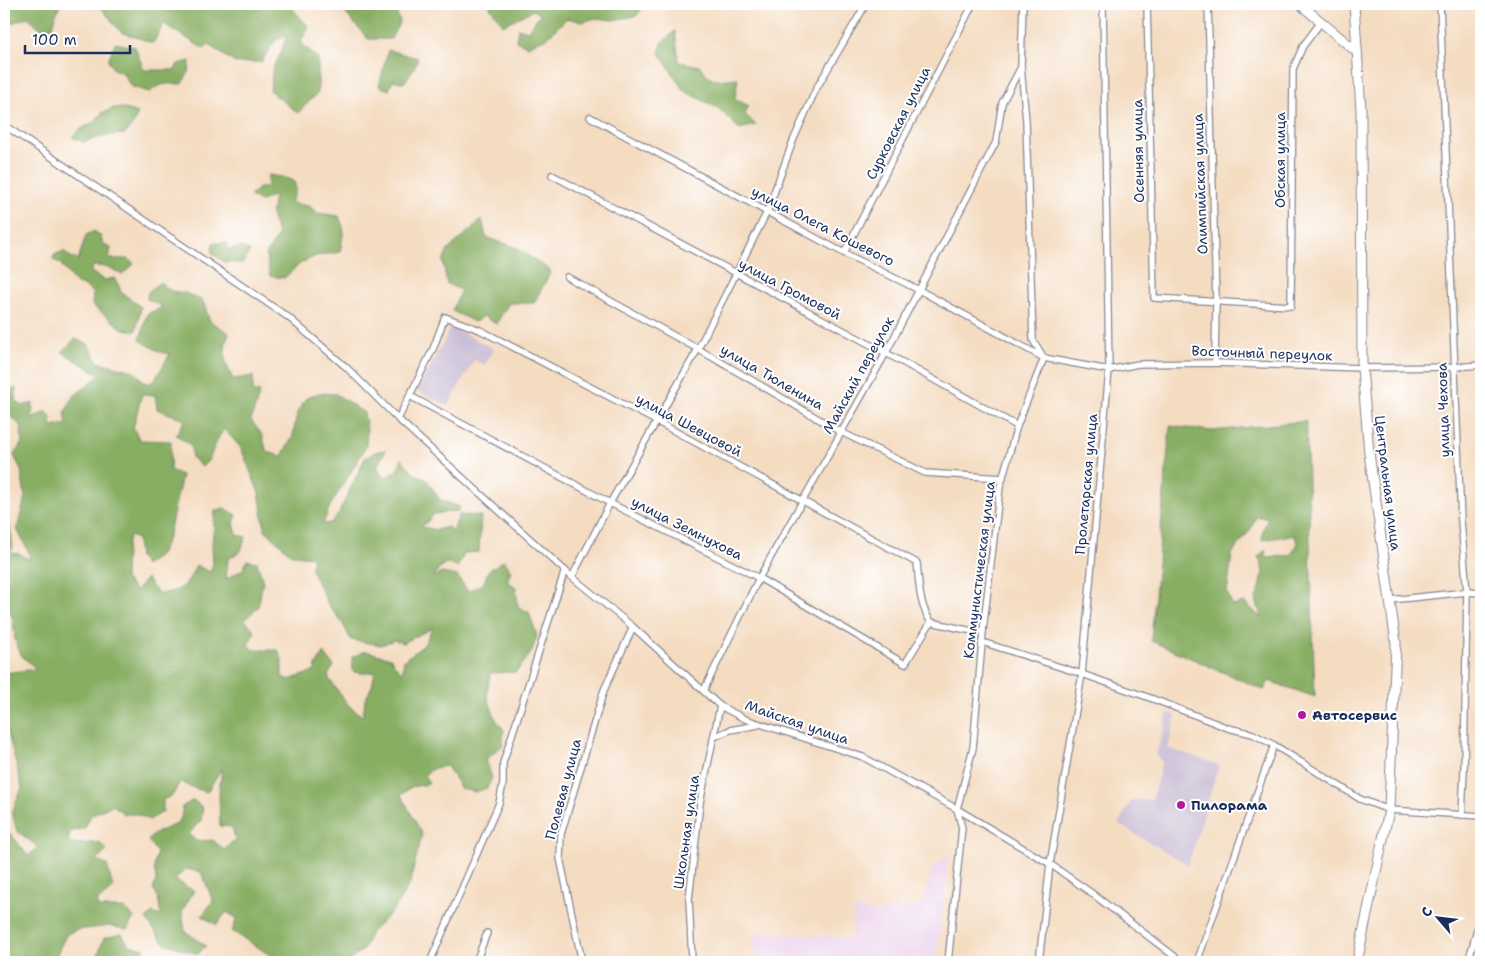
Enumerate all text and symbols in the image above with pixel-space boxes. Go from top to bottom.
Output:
scale bar [25,22,130,54]
text: 100 m [32,30,77,50]
street label: Сурковская улица [862,63,934,183]
street label: Осенняя улица [1128,99,1148,203]
street label: Обская улица [1271,112,1289,208]
street label: Олимпийская улица [1189,113,1211,255]
street label: улица Олега Кошевого [748,182,898,270]
street label: улица Громовой [736,254,844,324]
street label: Майский переулок [818,313,898,437]
street label: улица Тюленина [717,340,827,414]
street label: Восточный переулок [1191,342,1334,364]
street label: улица Чехова [1432,362,1454,458]
street label: улица Шевцовой [633,389,745,461]
street label: Пролетарская улица [1071,412,1101,555]
street label: Центральная улица [1371,414,1405,552]
street label: Коммунистическая улица [959,480,999,660]
street label: улица Земнухова [628,492,746,564]
street label: Майская улица [743,696,852,748]
place label: Автосервис [1312,706,1397,724]
marker: Автосервис [1296,709,1308,721]
street label: Полевая улица [541,736,585,842]
street label: Школьная улица [669,773,703,890]
place label: Пилорама [1191,796,1268,814]
marker: Пилорама [1175,799,1187,811]
north arrow [1412,894,1462,944]
text: С [1417,904,1436,920]

